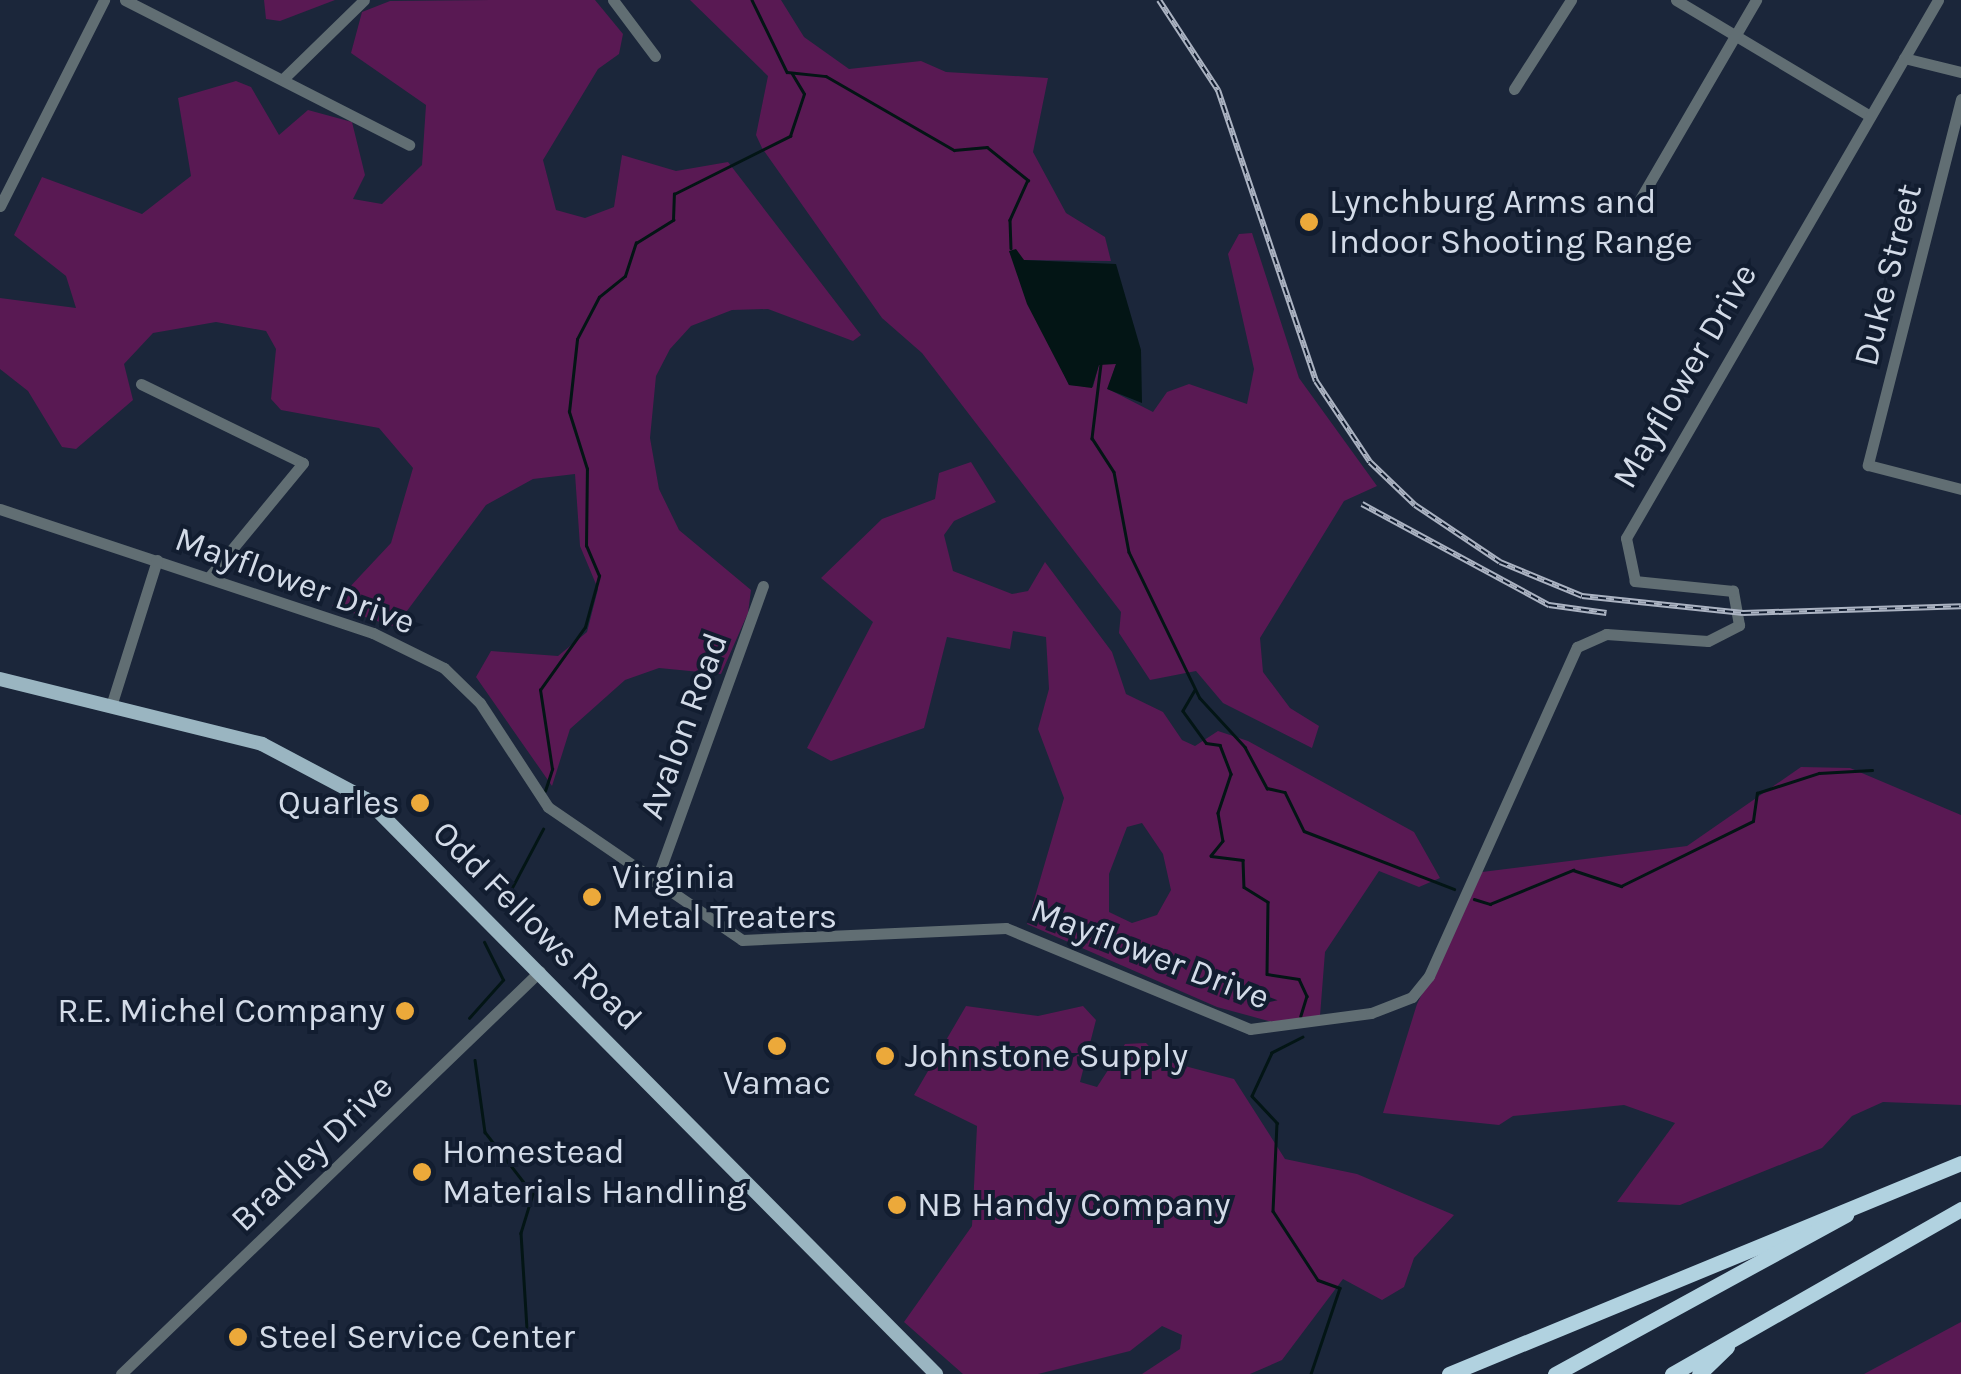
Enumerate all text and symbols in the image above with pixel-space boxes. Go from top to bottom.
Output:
street label: Duke Street [1845,180,1931,370]
place label: Lynchburg Arms and Indoor Shooting Range [1329,181,1693,263]
marker: Lynchburg Arms and Indoor Shooting Range [1298,211,1320,233]
street label: Mayflower Drive [1604,256,1766,496]
street label: Mayflower Drive [169,518,421,644]
street label: Avalon Road [631,627,737,825]
place label: Quarles [278,782,400,824]
marker: Quarles [409,792,431,814]
street label: Odd Fellows Road [423,812,651,1040]
place label: Virginia Metal Treaters [612,856,837,938]
marker: Virginia Metal Treaters [581,886,603,908]
street label: Mayflower Drive [1025,889,1275,1019]
place label: R.E. Michel Company [57,990,385,1032]
marker: R.E. Michel Company [394,1000,416,1022]
marker: Vamac [766,1035,788,1057]
place label: Johnstone Supply [905,1035,1188,1077]
marker: Johnstone Supply [874,1045,896,1067]
place label: Vamac [723,1062,831,1104]
street label: Bradley Drive [222,1065,402,1241]
place label: Homestead Materials Handling [442,1131,747,1213]
marker: Homestead Materials Handling [411,1161,433,1183]
place label: NB Handy Company [917,1184,1231,1226]
marker: NB Handy Company [886,1194,908,1216]
place label: Steel Service Center [258,1316,575,1358]
marker: Steel Service Center [227,1326,249,1348]

